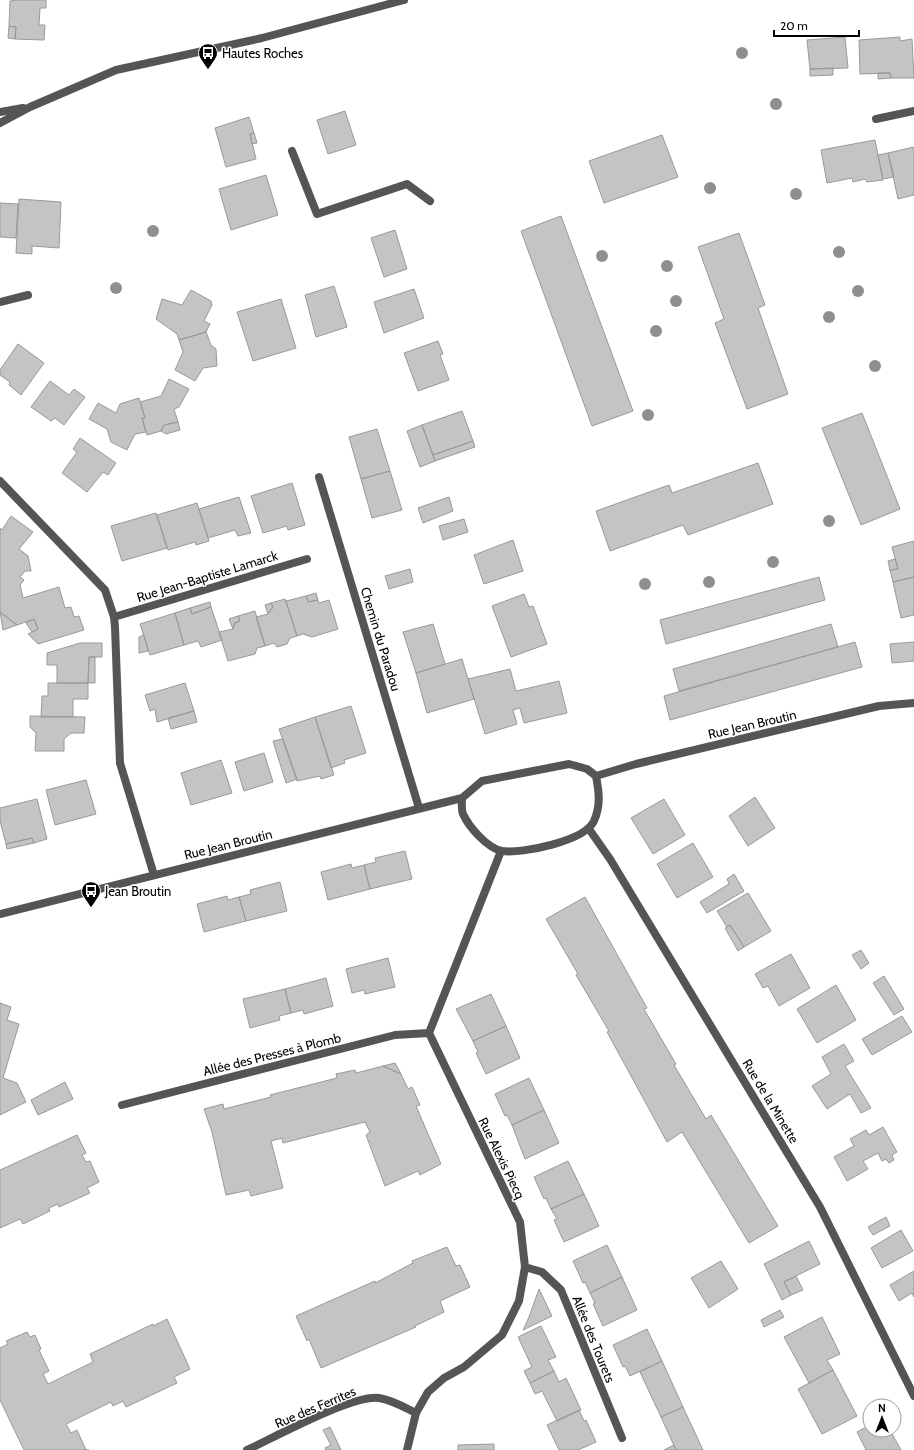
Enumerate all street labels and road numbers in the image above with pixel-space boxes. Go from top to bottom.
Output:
street label: Rue Jean-Baptiste Lamarck [135,547,280,605]
street label: Chemin du Paradou [358,585,404,693]
street label: Rue Jean Broutin [706,706,798,742]
street label: Rue Jean Broutin [182,825,274,863]
street label: Allée des Presses à Plomb [201,1029,343,1079]
street label: Rue de la Minette [740,1056,803,1146]
street label: Rue Alexis Piecq [475,1115,529,1201]
street label: Allée des Tourets [569,1293,619,1386]
street label: Rue des Ferrites [272,1383,358,1431]

